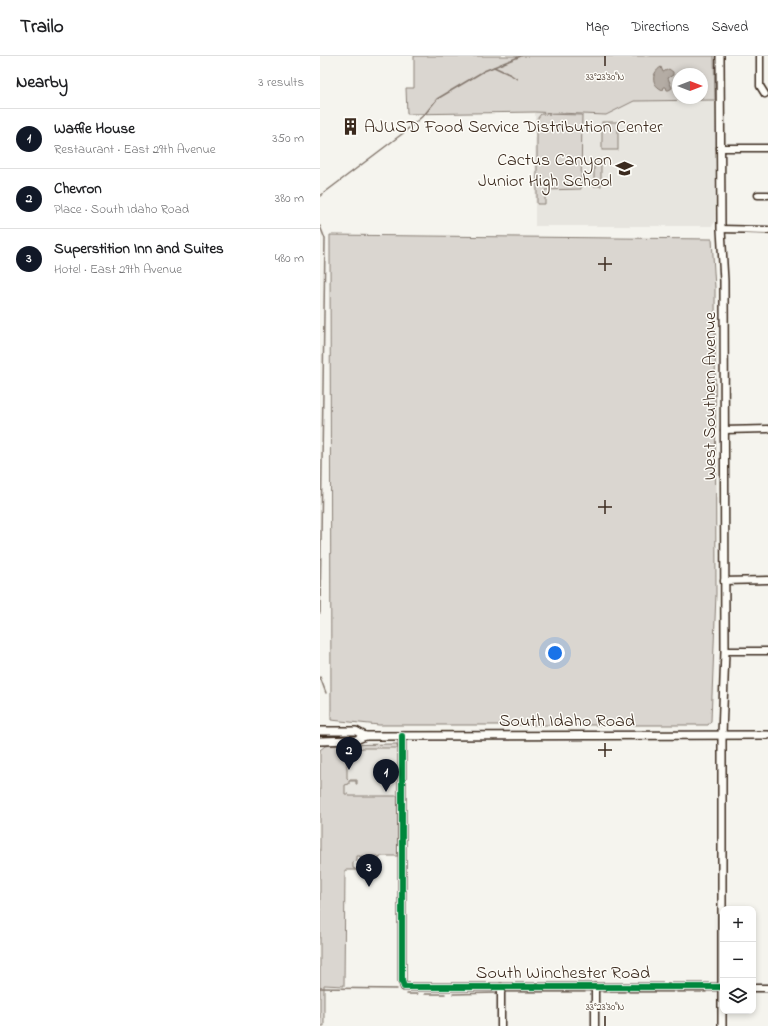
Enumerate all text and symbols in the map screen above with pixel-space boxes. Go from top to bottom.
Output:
text: Trailo [20,14,64,41]
text: Map [586,17,609,38]
text: Directions [631,17,689,38]
text: Saved [711,17,748,38]
north arrow [672,68,708,104]
text: Nearby [16,70,68,95]
text: 33°23'30"N [586,70,625,85]
text: 3 results [258,73,304,92]
place label: AJUSD Food Service Distribution Center [364,115,663,141]
building icon: AJUSD Food Service Distribution Center [341,116,361,136]
text: Waffle House [54,118,135,140]
text: 1 [27,129,31,148]
text: 350 m [272,129,304,148]
text: Restaurant · East 29th Avenue [54,140,216,159]
place label: Cactus Canyon Junior High School [478,148,612,196]
school or university icon: Cactus Canyon Junior High School [615,159,635,179]
text: Chevron [54,178,102,200]
text: 2 [26,189,32,208]
text: 380 m [275,189,304,208]
text: Place · South Idaho Road [54,200,189,219]
text: Superstition Inn and Suites [54,238,224,260]
text: 3 [26,249,32,268]
text: 480 m [275,249,304,268]
text: Hotel · East 29th Avenue [54,260,182,279]
street label: West Southern Avenue [698,311,724,480]
your location [545,643,565,663]
street label: South Idaho Road [499,709,635,735]
pin: 2 [336,737,362,770]
pin: 1 [373,759,399,792]
pin: 3 [356,854,382,887]
map controls [720,906,756,1014]
button: + [720,906,756,942]
button: − [720,942,756,978]
street label: South Winchester Road [476,961,650,987]
button: layers [720,978,756,1014]
text: 33°23'30"N [586,1000,625,1015]

